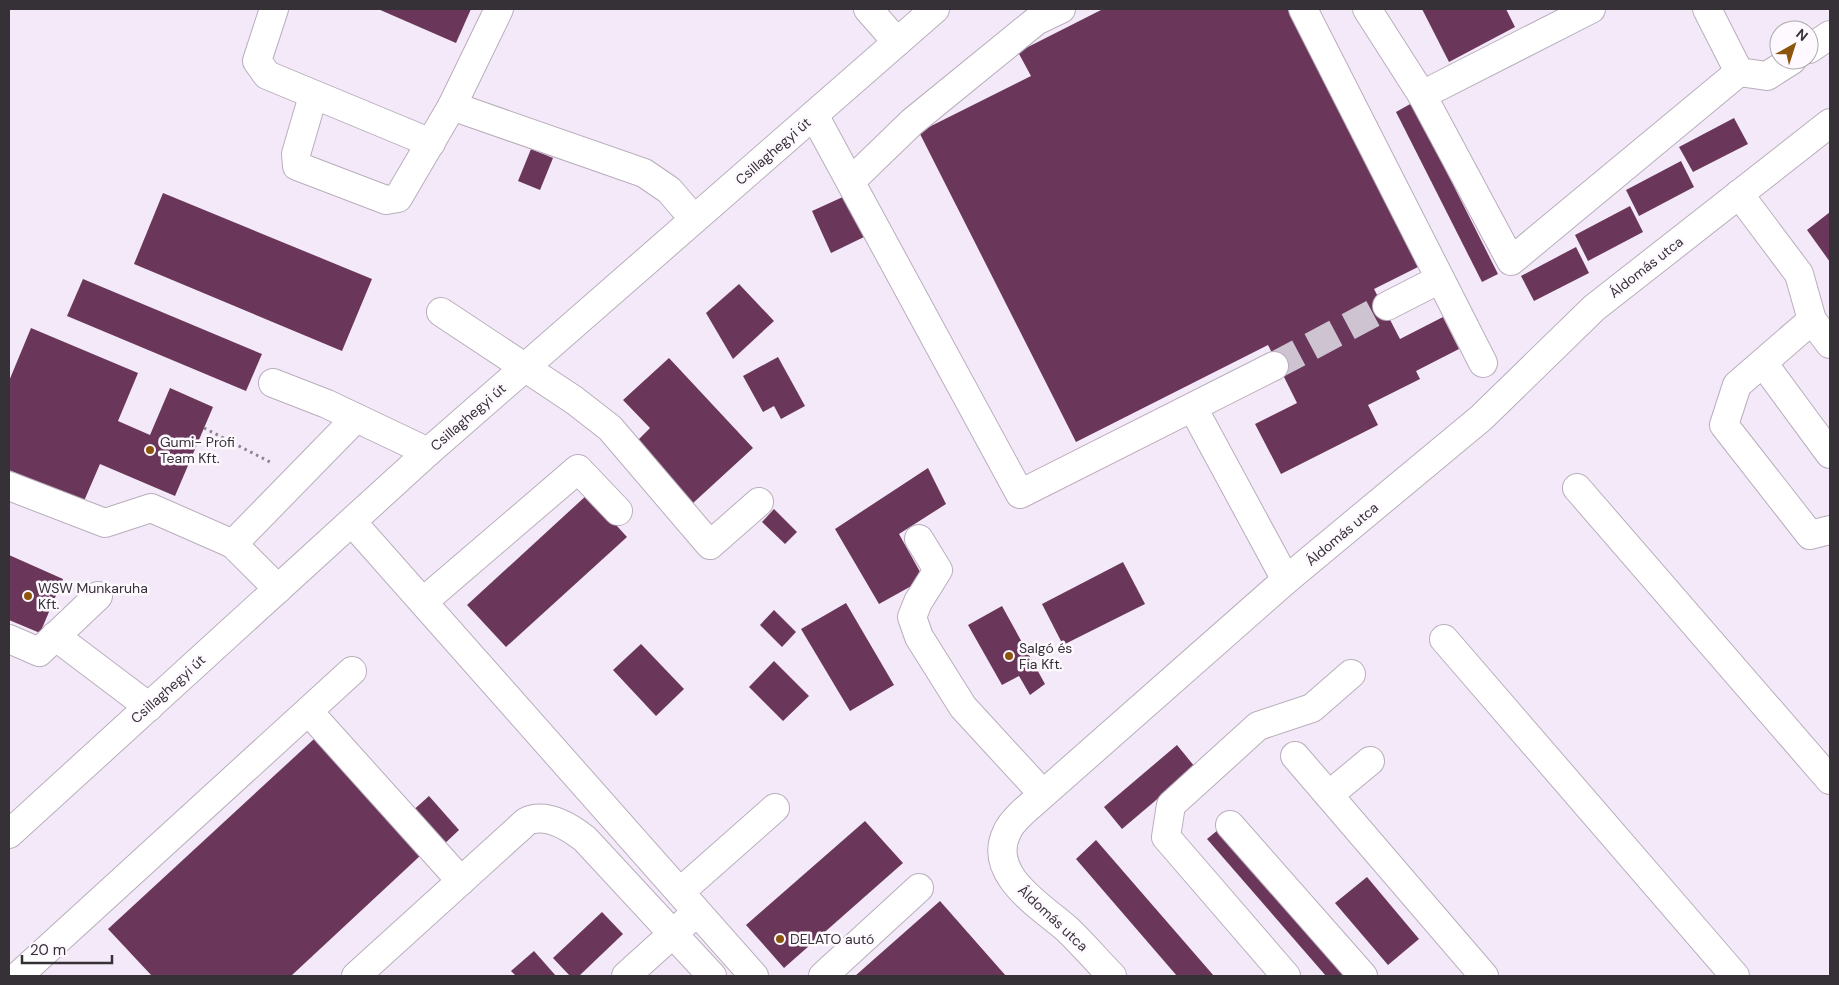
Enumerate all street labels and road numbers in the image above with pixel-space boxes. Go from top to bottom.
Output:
street label: Csillaghegyi út [732,113,814,189]
street label: Áldomás utca [1605,232,1687,302]
street label: Csillaghegyi út [427,379,509,455]
street label: Áldomás utca [1302,498,1382,570]
street label: Csillaghegyi út [127,651,209,727]
street label: Áldomás utca [1014,881,1092,955]

